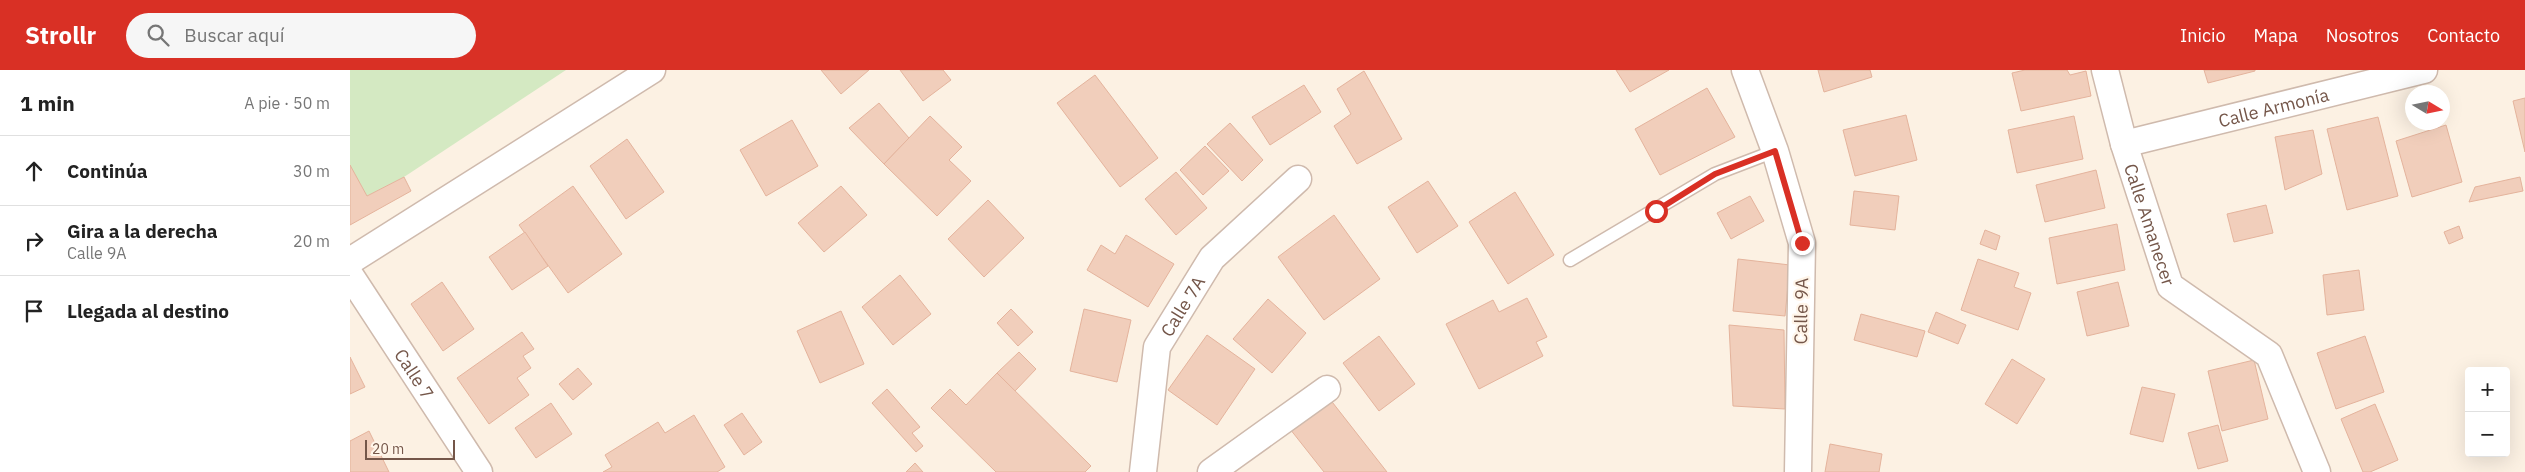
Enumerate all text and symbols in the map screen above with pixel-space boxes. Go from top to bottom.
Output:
search box [126,13,476,58]
text: Strollr [25,19,96,51]
icon: search [144,21,172,49]
text: Buscar aquí [184,23,285,47]
text: Inicio [2180,24,2226,47]
text: Mapa [2254,24,2298,47]
text: Nosotros [2326,24,2399,47]
text: Contacto [2427,24,2500,47]
street label: Calle Armonía [2216,82,2331,132]
north arrow [2405,85,2450,130]
text: 1 min [20,89,75,117]
text: A pie · 50 m [244,93,330,113]
icon: ahead [20,157,48,185]
text: Continúa [67,159,148,183]
street label: Calle Amanecer [2120,160,2181,289]
text: 30 m [293,161,330,181]
route start [1645,200,1668,223]
text: Gira a la derecha [67,219,218,243]
icon: right [20,227,48,255]
text: 20 m [293,231,330,251]
route end [1791,232,1814,255]
text: Calle 9A [67,243,127,263]
street label: Calle 7A [1155,271,1210,341]
street label: Calle 9A [1789,277,1813,345]
icon: arrive [20,297,48,325]
text: Llegada al destino [67,299,229,323]
street label: Calle 7 [390,344,439,403]
map controls [2465,367,2510,457]
button: + [2465,367,2510,412]
button: − [2465,412,2510,457]
scale bar [365,437,455,460]
text: 20 m [372,440,404,458]

